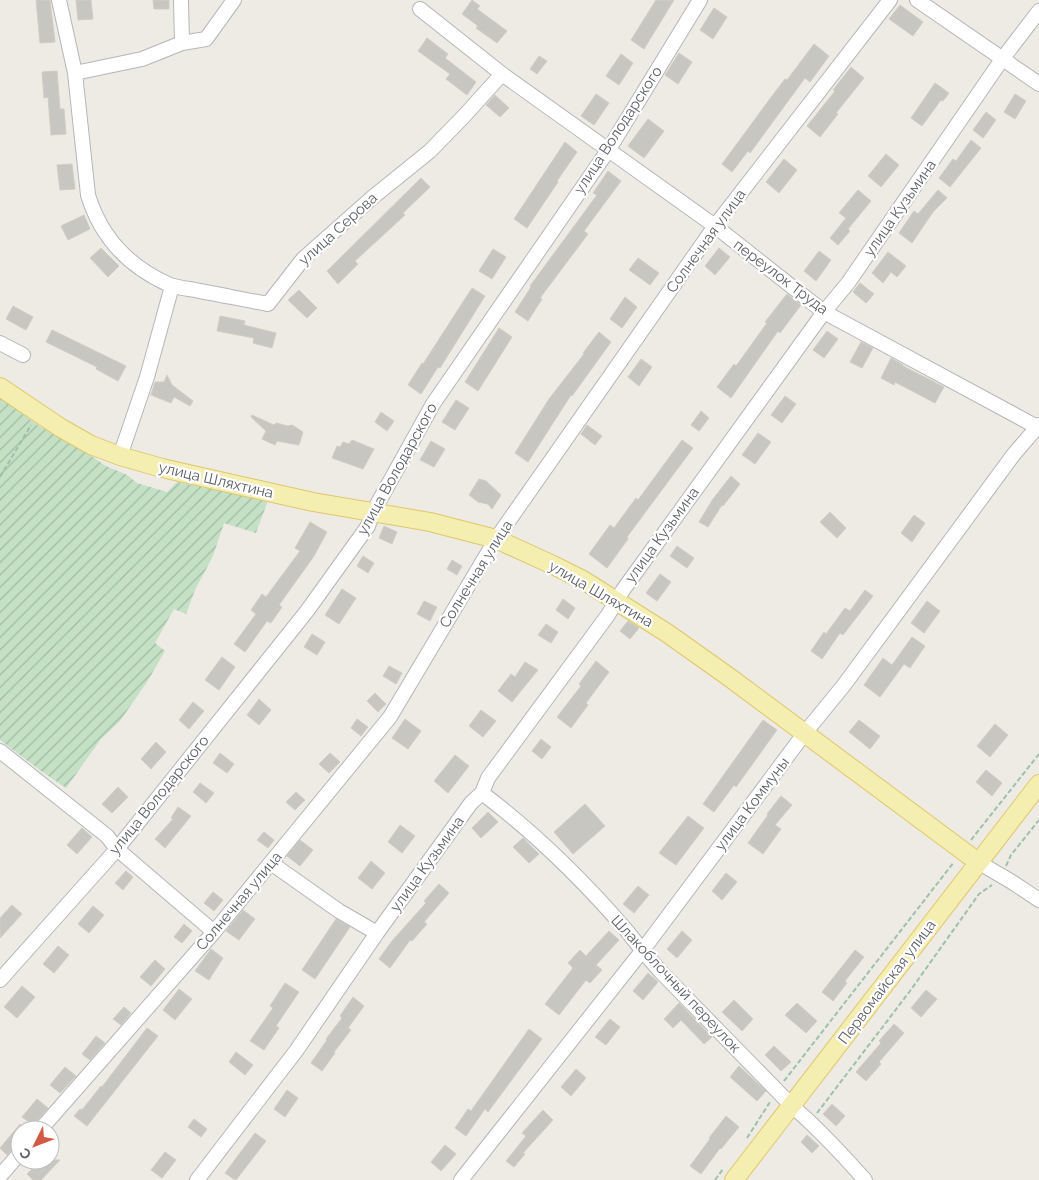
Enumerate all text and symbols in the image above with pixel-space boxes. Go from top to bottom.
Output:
street label: улица Володарского [570,63,666,197]
street label: улица Кузьмина [860,156,940,260]
street label: Солнечная улица [662,186,750,296]
street label: улица Серова [295,189,381,269]
street label: переулок Труда [730,236,832,318]
street label: улица Володарского [353,400,441,538]
street label: улица Шляхтина [157,458,275,502]
street label: улица Кузьмина [621,484,703,586]
street label: Солнечная улица [436,517,516,631]
street label: улица Шляхтина [546,557,656,631]
street label: улица Володарского [105,732,213,858]
street label: улица Коммуны [711,754,793,854]
street label: улица Кузьмина [386,813,468,915]
street label: Солнечная улица [192,848,286,954]
street label: Шлакоблочный переулок [607,911,745,1057]
street label: Первомайская улица [834,916,940,1048]
north arrow [10,1120,60,1170]
text: С [16,1144,34,1163]

